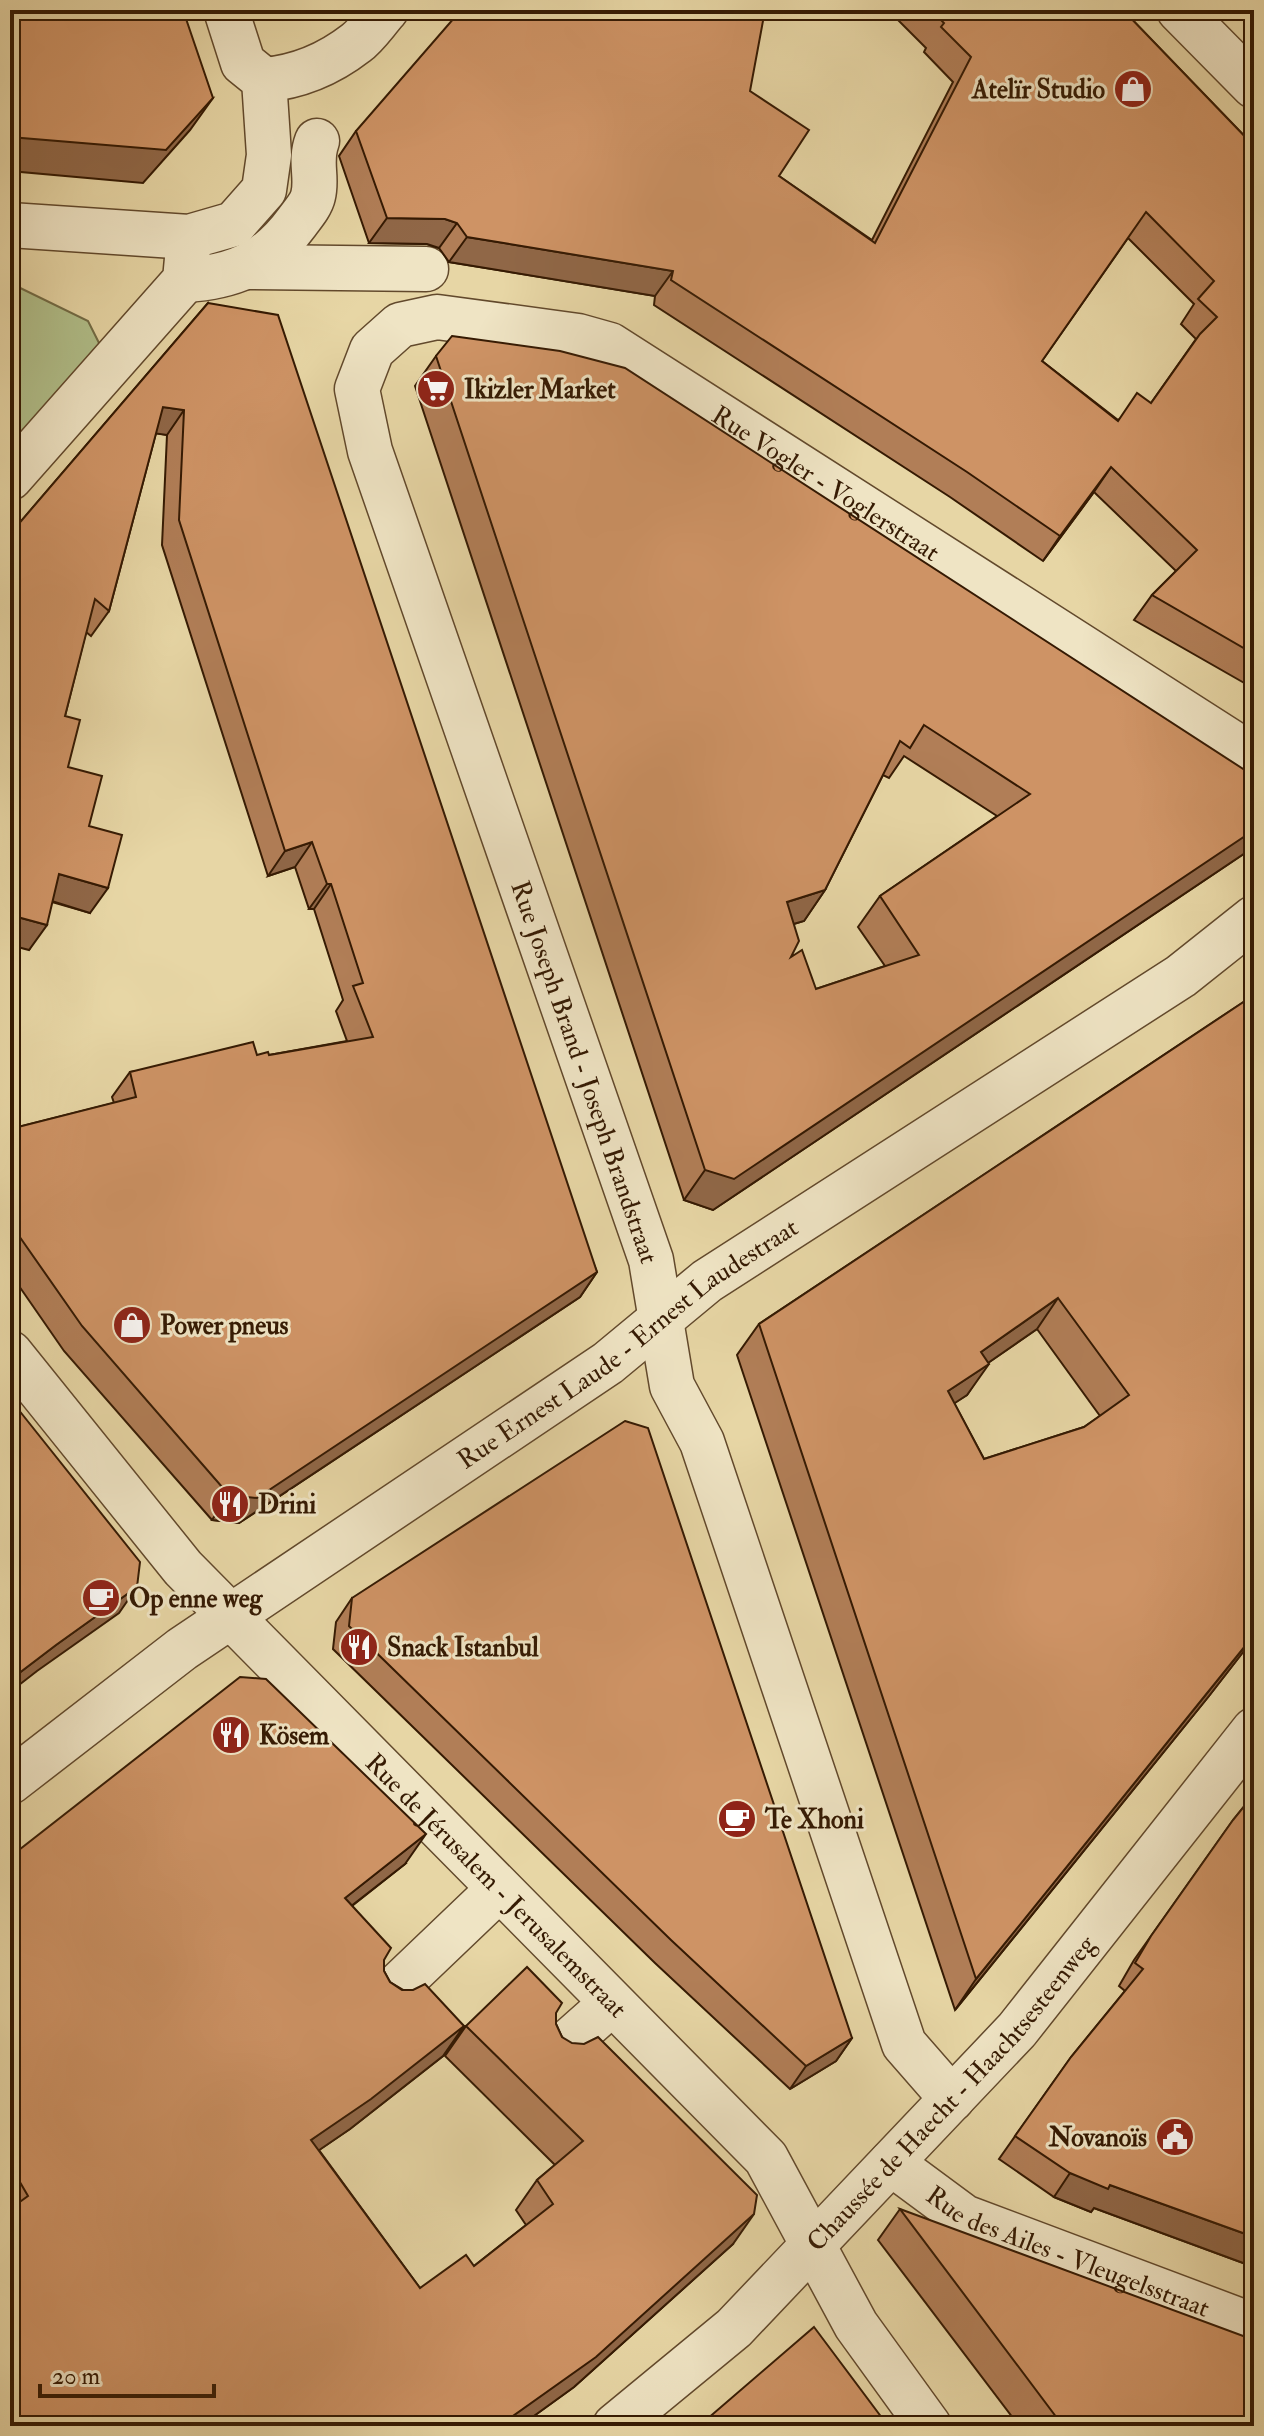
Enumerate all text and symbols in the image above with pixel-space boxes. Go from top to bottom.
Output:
shop icon: Atelïr Studio [1112,68,1154,110]
place label: Atelïr Studio [971,74,1105,106]
supermarket icon: Ikizler Market [415,368,457,410]
place label: Ikizler Market [464,374,616,406]
street label: Rue Vogler - Voglerstraat [705,399,945,569]
street label: Rue Joseph Brand - Joseph Brandstraat [502,877,665,1268]
street label: Rue Ernest Laude - Ernest Laudestraat [452,1212,804,1476]
shop icon: Power pneus [111,1304,153,1346]
place label: Power pneus [160,1310,289,1343]
restaurant icon: Drini [209,1483,251,1525]
place label: Drini [258,1489,316,1521]
cafe icon: Op enne weg [80,1577,122,1619]
place label: Op enne weg [129,1583,264,1616]
restaurant icon: Snack Istanbul [338,1626,380,1668]
place label: Snack Istanbul [387,1632,539,1664]
restaurant icon: Kösem [210,1714,252,1756]
place label: Kösem [259,1720,330,1752]
street label: Rue de Jérusalem - Jerusalemstraat [358,1747,633,2025]
cafe icon: Te Xhoni [716,1798,758,1840]
place label: Te Xhoni [764,1804,864,1836]
street label: Chaussée de Haecht - Haachtsesteenweg [800,1928,1103,2258]
public building icon: Novanoïs [1154,2116,1196,2158]
place label: Novanoïs [1048,2122,1147,2154]
street label: Rue des Ailes - Vleugelsstraat [919,2179,1214,2325]
scale bar [40,2348,214,2398]
text: 20 m [52,2361,101,2392]

